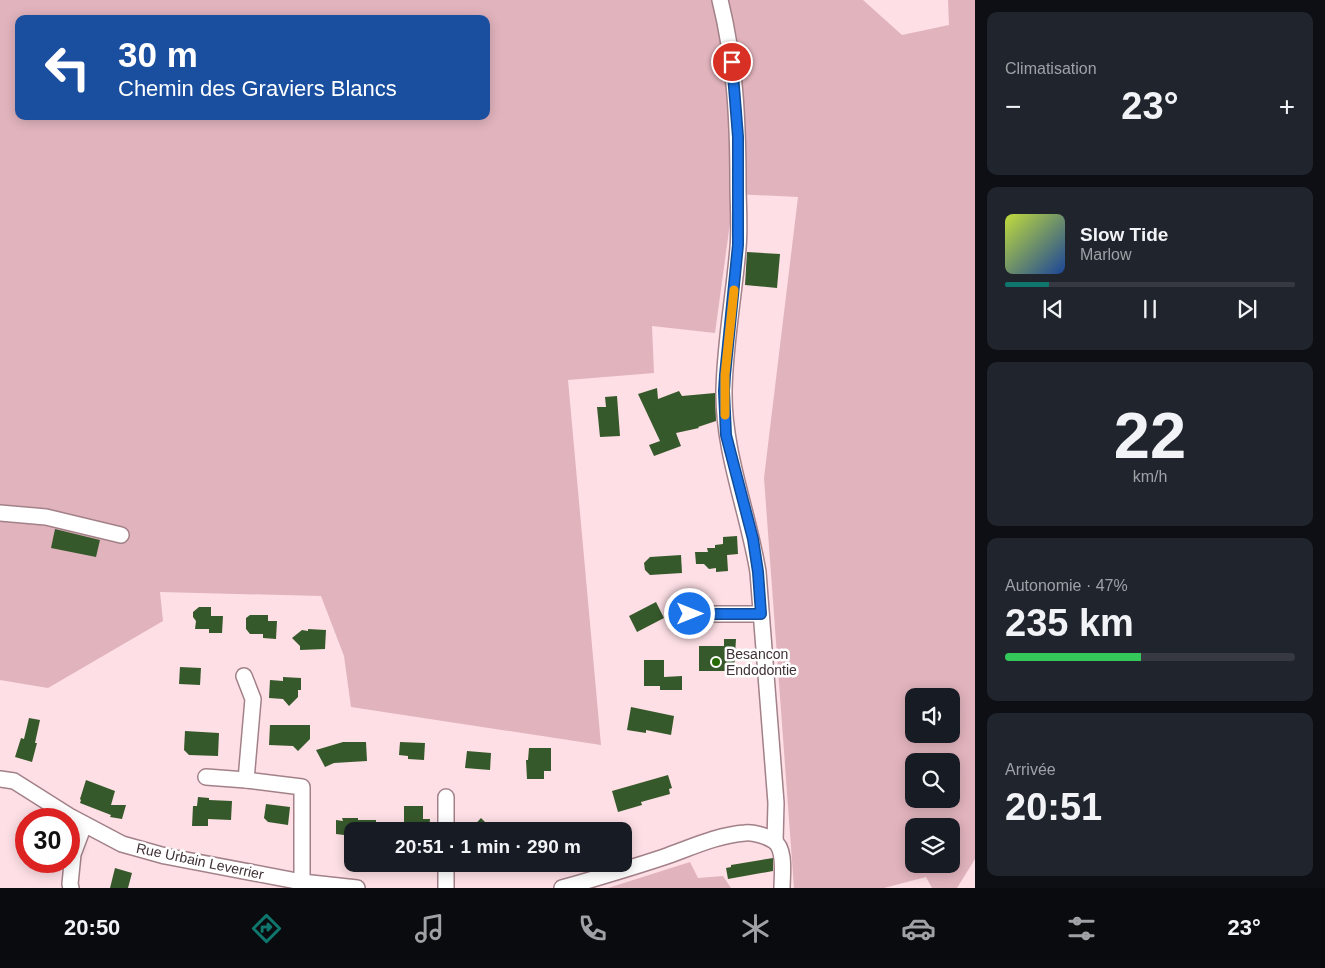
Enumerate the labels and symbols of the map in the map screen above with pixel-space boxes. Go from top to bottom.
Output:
pin [711,41,753,83]
position arrow [663,587,715,639]
place label: Besancon Endodontie [726,646,797,678]
marker: Besancon Endodontie [710,656,722,668]
speed limit sign: 30 [15,808,80,873]
street label: Rue Urbain Leverrier [135,840,266,882]

